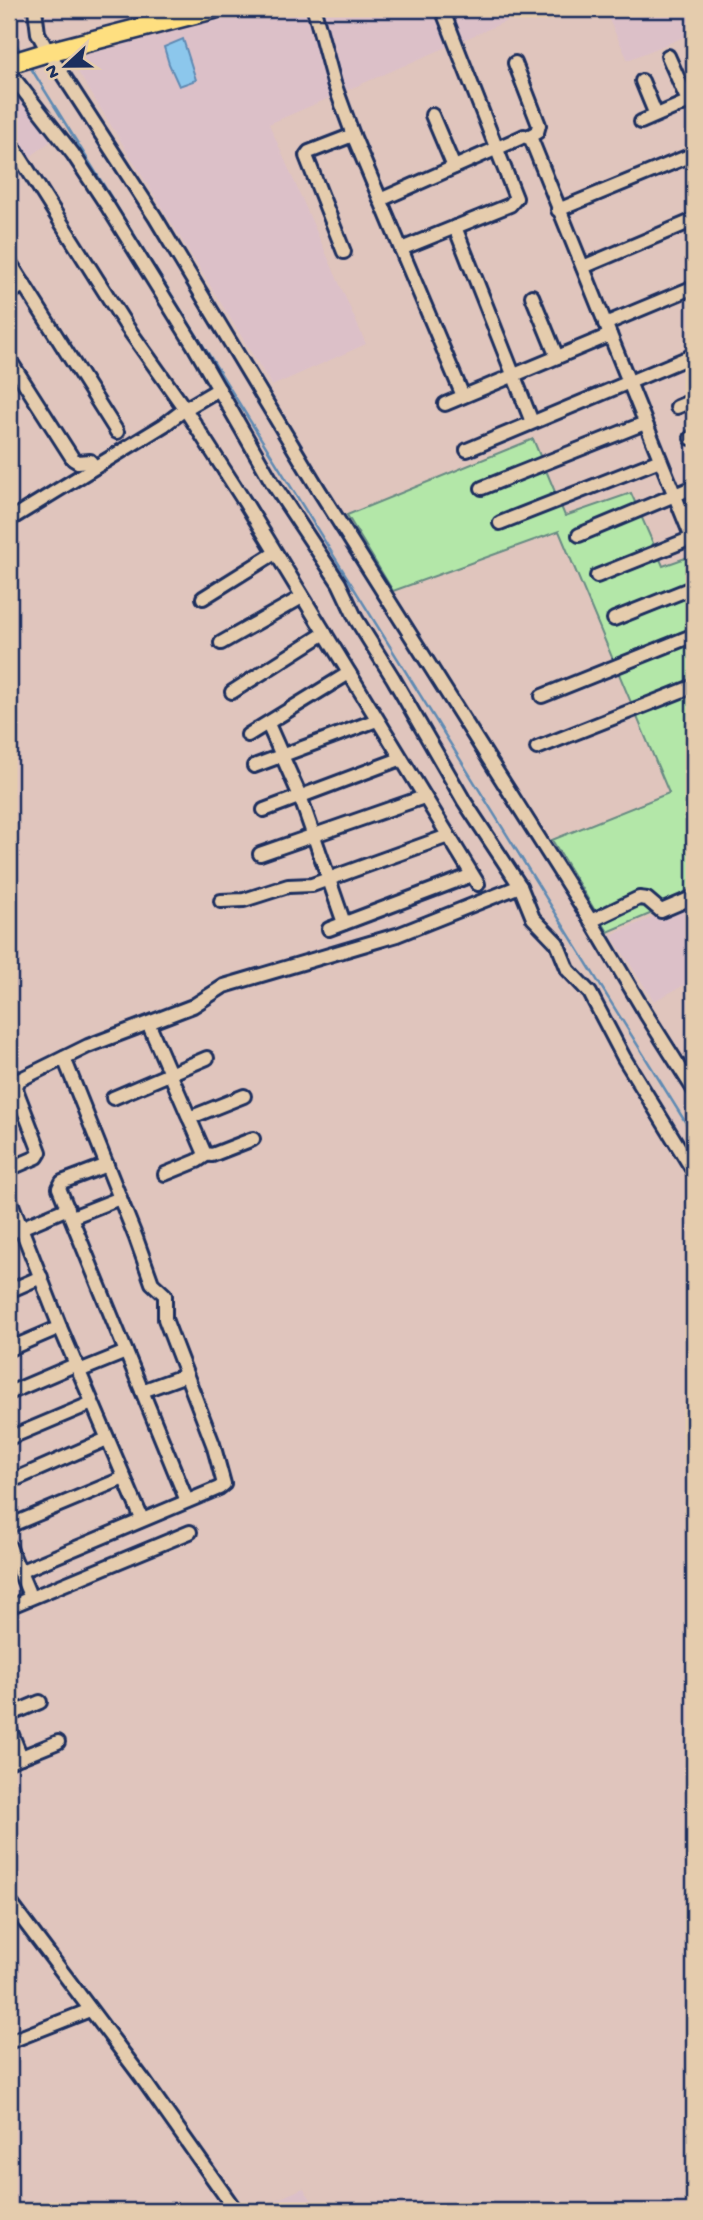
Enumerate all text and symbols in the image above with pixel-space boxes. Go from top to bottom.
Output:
north arrow [32,32,102,102]
text: N [40,61,66,81]

